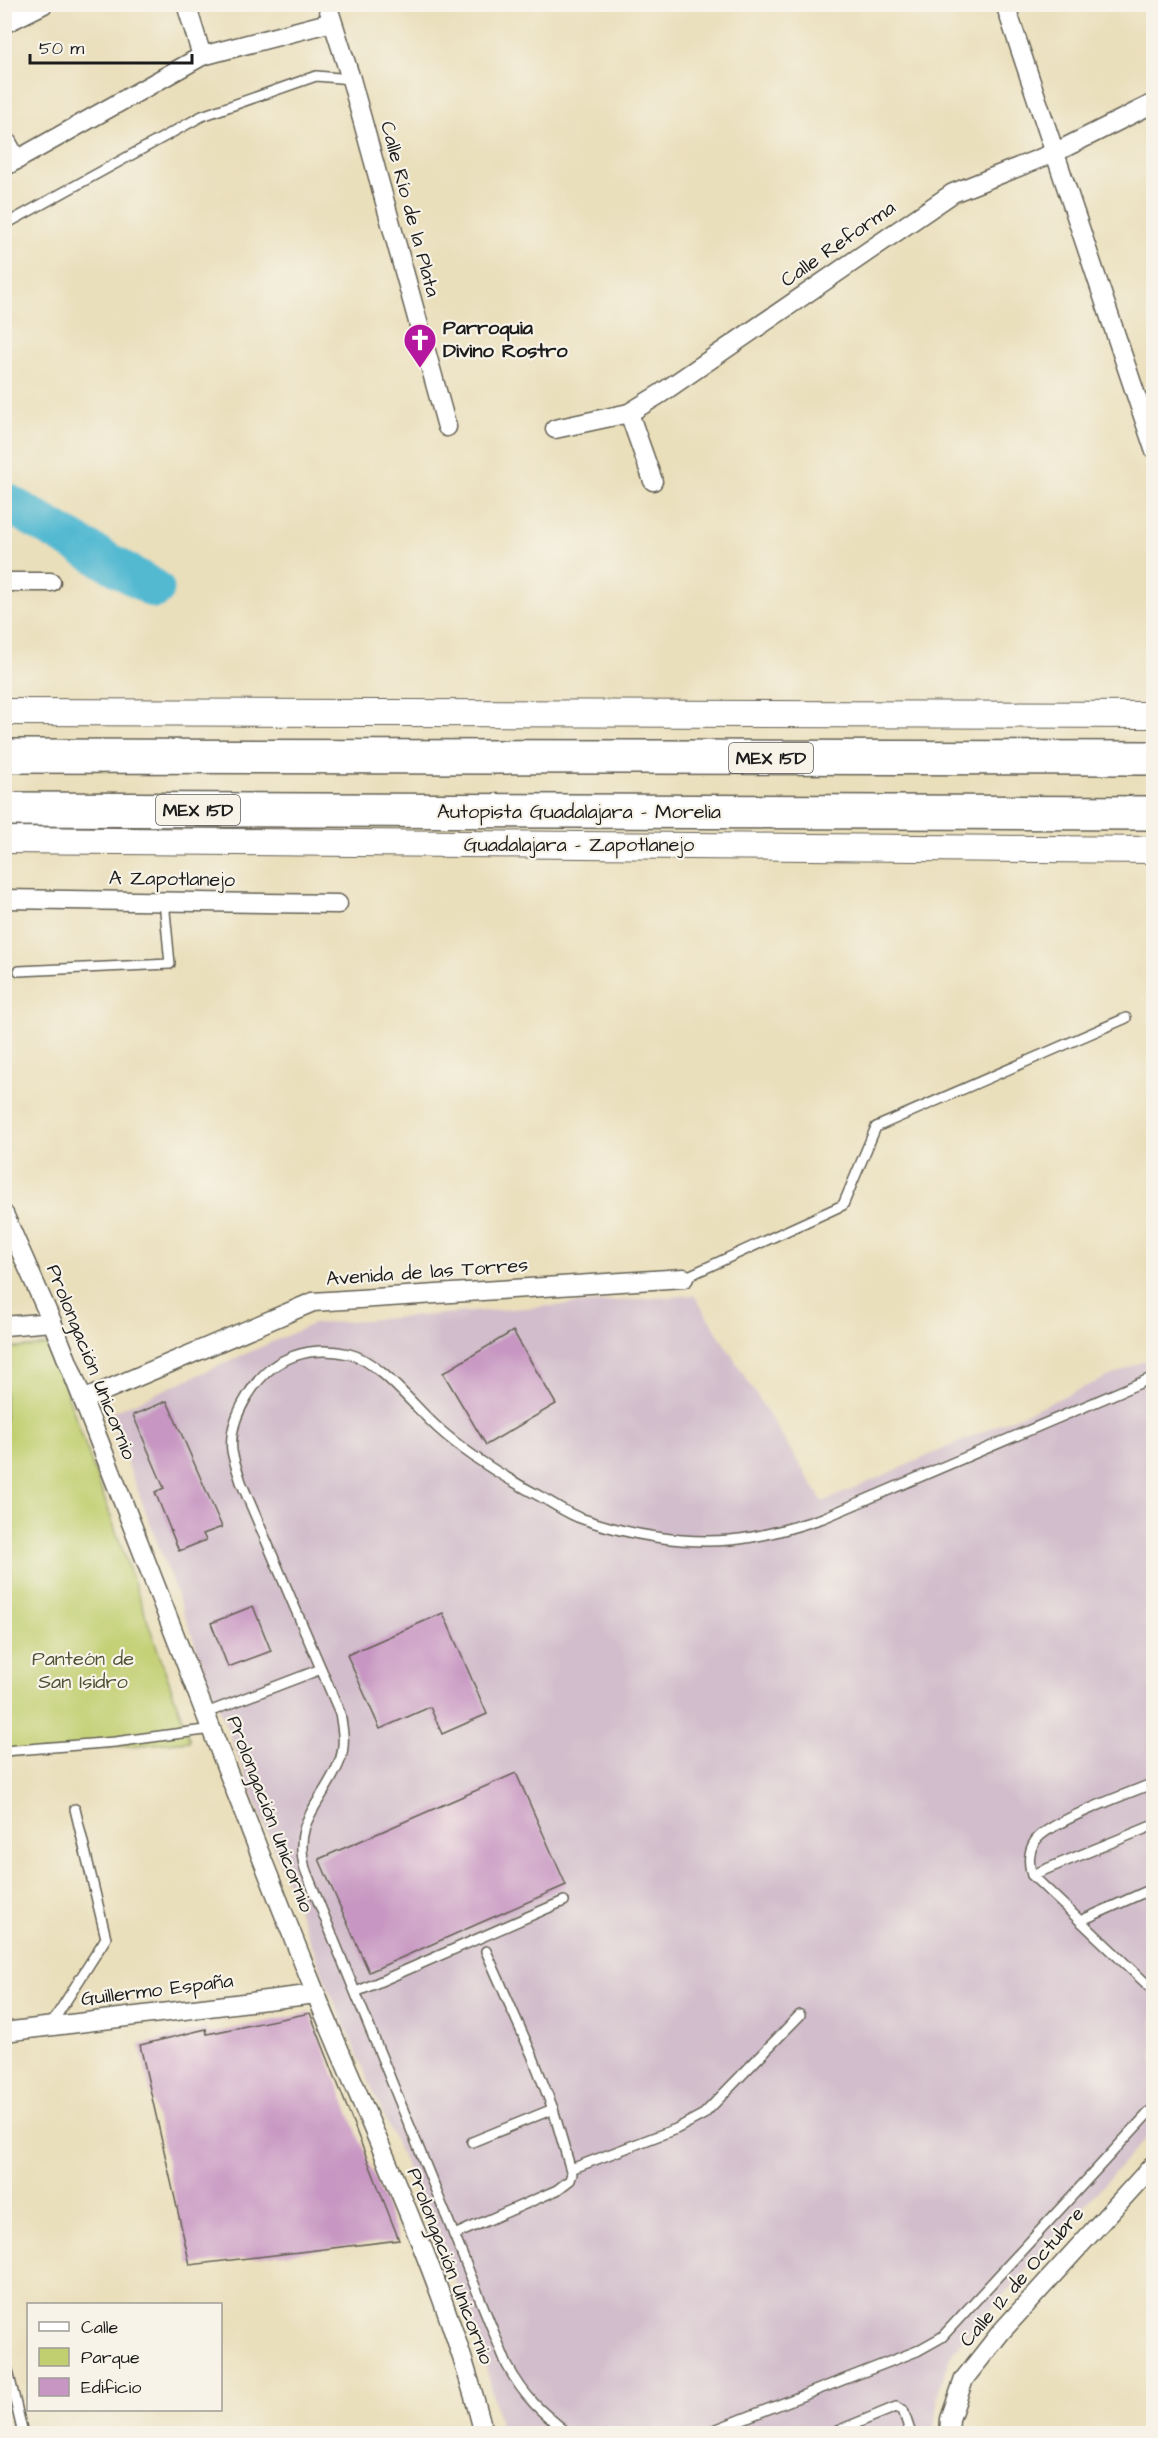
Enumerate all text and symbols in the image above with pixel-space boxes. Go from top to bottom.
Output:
scale bar [30,27,192,65]
text: 50 m [39,36,84,61]
street label: Calle Río de la Plata [373,118,447,300]
street label: Calle Reforma [775,194,901,294]
place label: Parroquia Divino Rostro [443,314,568,365]
church icon: Parroquia Divino Rostro [402,322,438,369]
road number: MEX 15D [729,743,813,773]
road number: MEX 15D [156,795,240,825]
street label: Autopista Guadalajara - Morelia [437,798,721,826]
street label: Guadalajara - Zapotlanejo [464,831,694,859]
street label: A Zapotlanejo [109,864,235,894]
street label: Avenida de las Torres [325,1251,529,1293]
street label: Prolongación Unicornio [38,1260,143,1464]
park label: Panteón de San Isidro [32,1645,134,1696]
street label: Prolongación Unicornio [219,1712,320,1917]
street label: Guillermo España [79,1967,235,2013]
street label: Prolongación Unicornio [399,2164,500,2369]
street label: Calle 12 de Octubre [953,2201,1091,2353]
legend [27,2303,222,2411]
text: Calle [81,2315,119,2340]
text: Parque [81,2345,140,2370]
text: Edificio [81,2375,141,2400]

